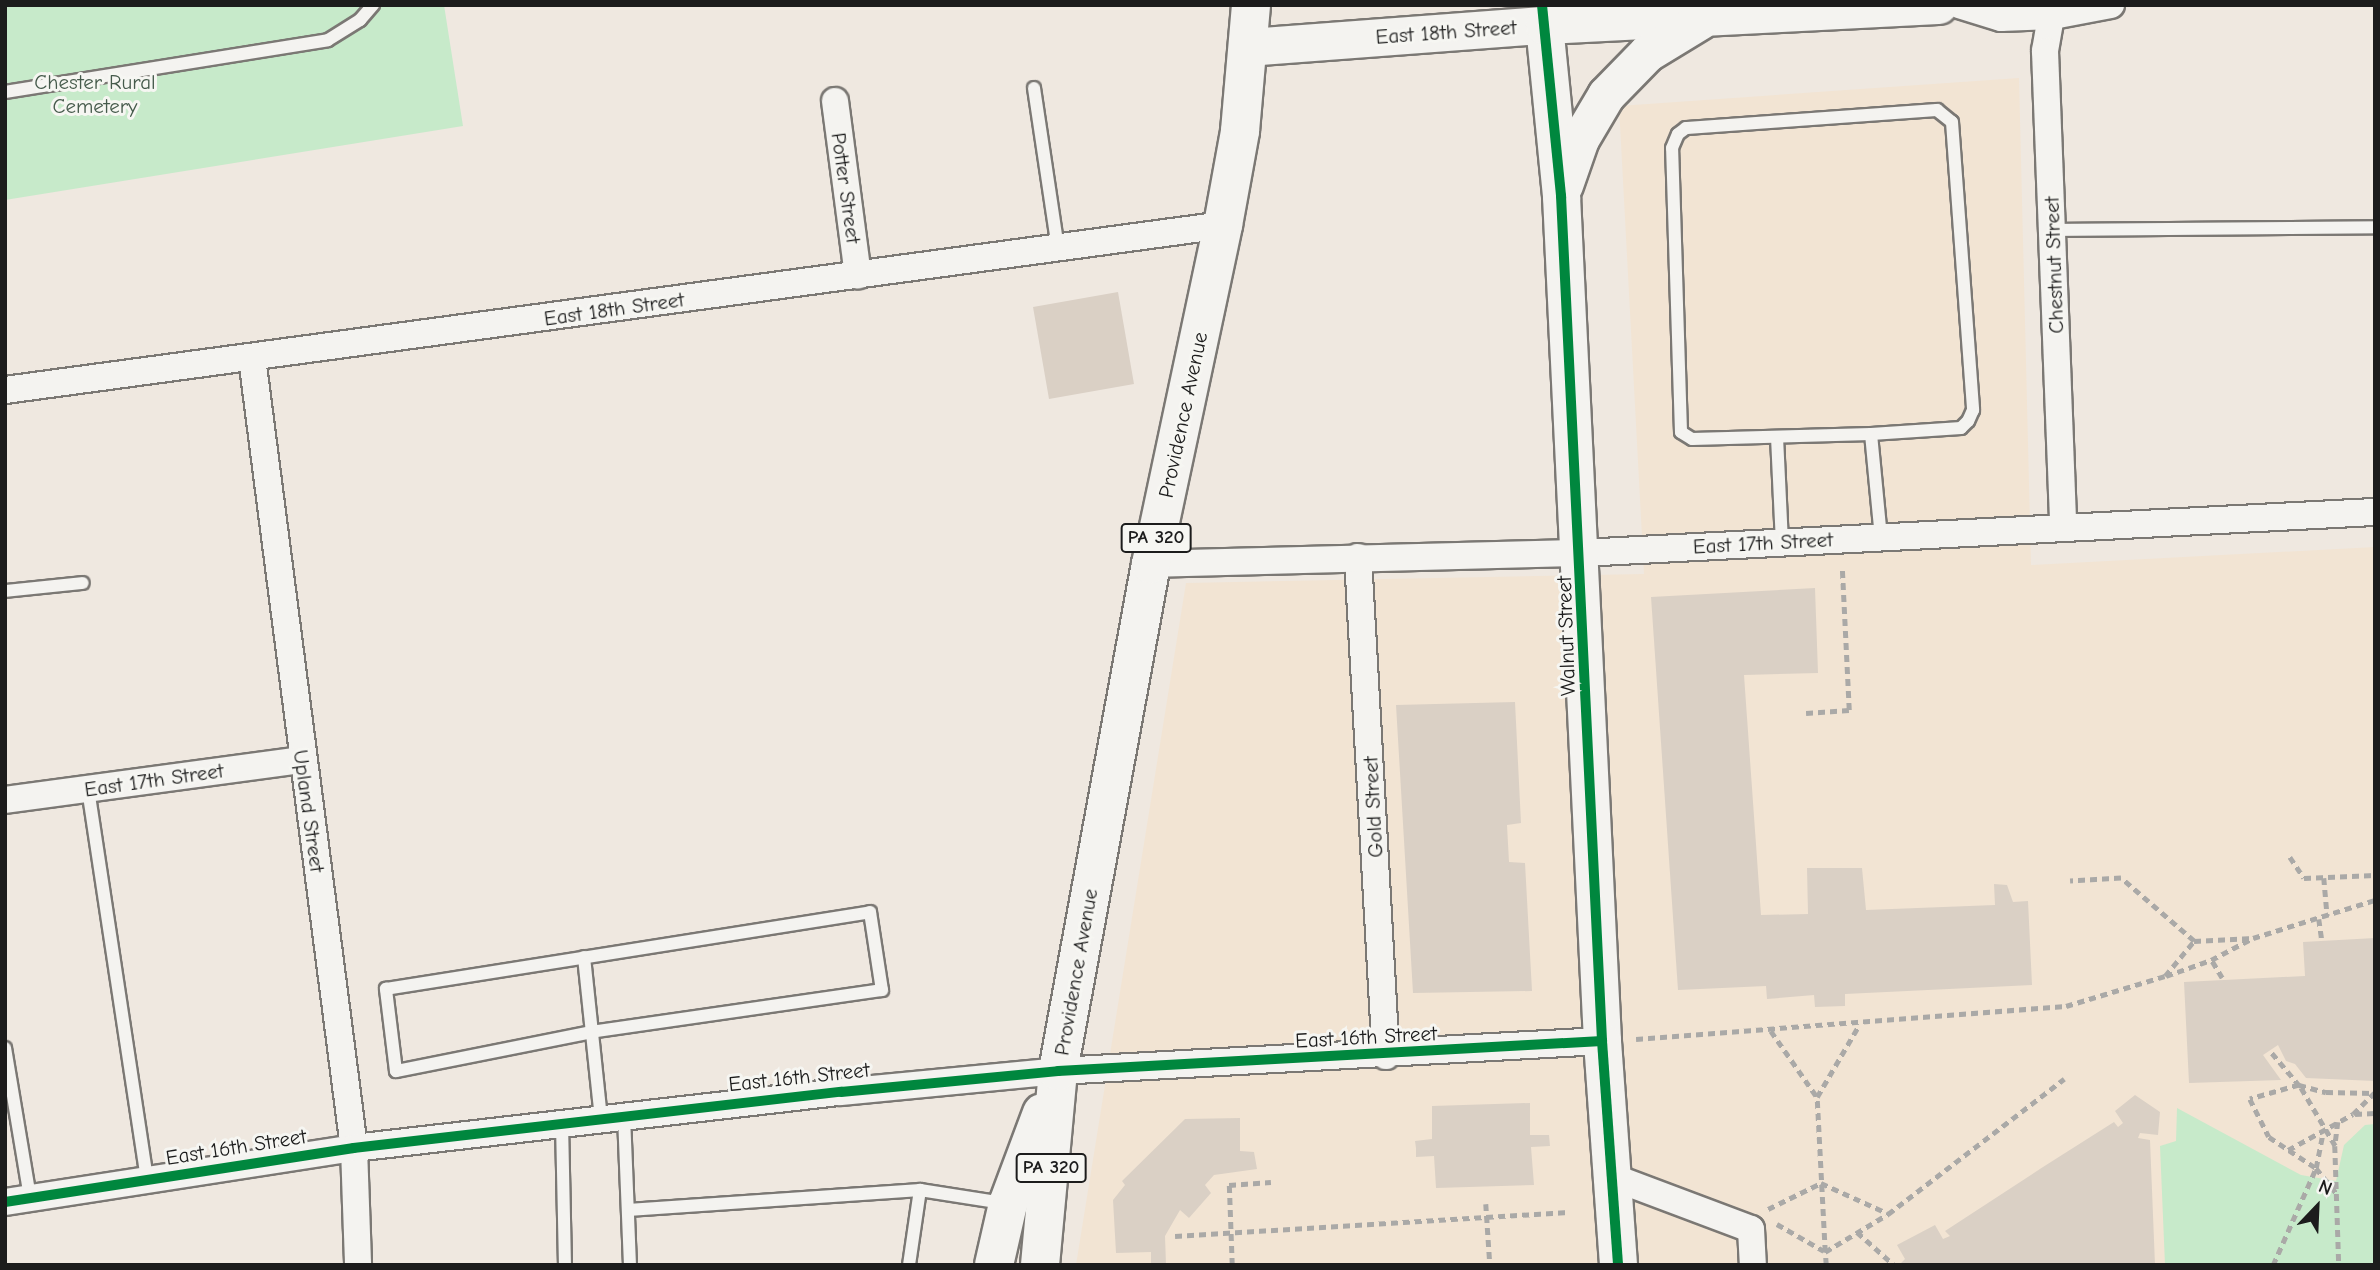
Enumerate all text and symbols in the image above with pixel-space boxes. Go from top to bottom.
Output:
street label: East 18th Street [1375,15,1517,49]
park label: Chester Rural Cemetery [34,69,156,119]
street label: Potter Street [826,131,866,245]
street label: Chestnut Street [2039,196,2069,334]
street label: East 18th Street [542,287,686,331]
street label: Providence Avenue [1153,330,1213,500]
road number: PA 320 [1119,523,1193,554]
street label: East 17th Street [1692,527,1834,559]
street label: Walnut Street [1551,576,1581,696]
street label: Upland Street [288,748,330,874]
street label: Gold Street [1358,756,1388,858]
street label: East 17th Street [83,758,225,802]
street label: Providence Avenue [1049,887,1103,1057]
street label: East 16th Street [1295,1021,1437,1053]
street label: East 16th Street [727,1057,871,1097]
street label: East 16th Street [164,1123,308,1171]
road number: PA 320 [1014,1152,1088,1184]
north arrow [2282,1172,2352,1242]
text: N [2315,1175,2335,1200]

